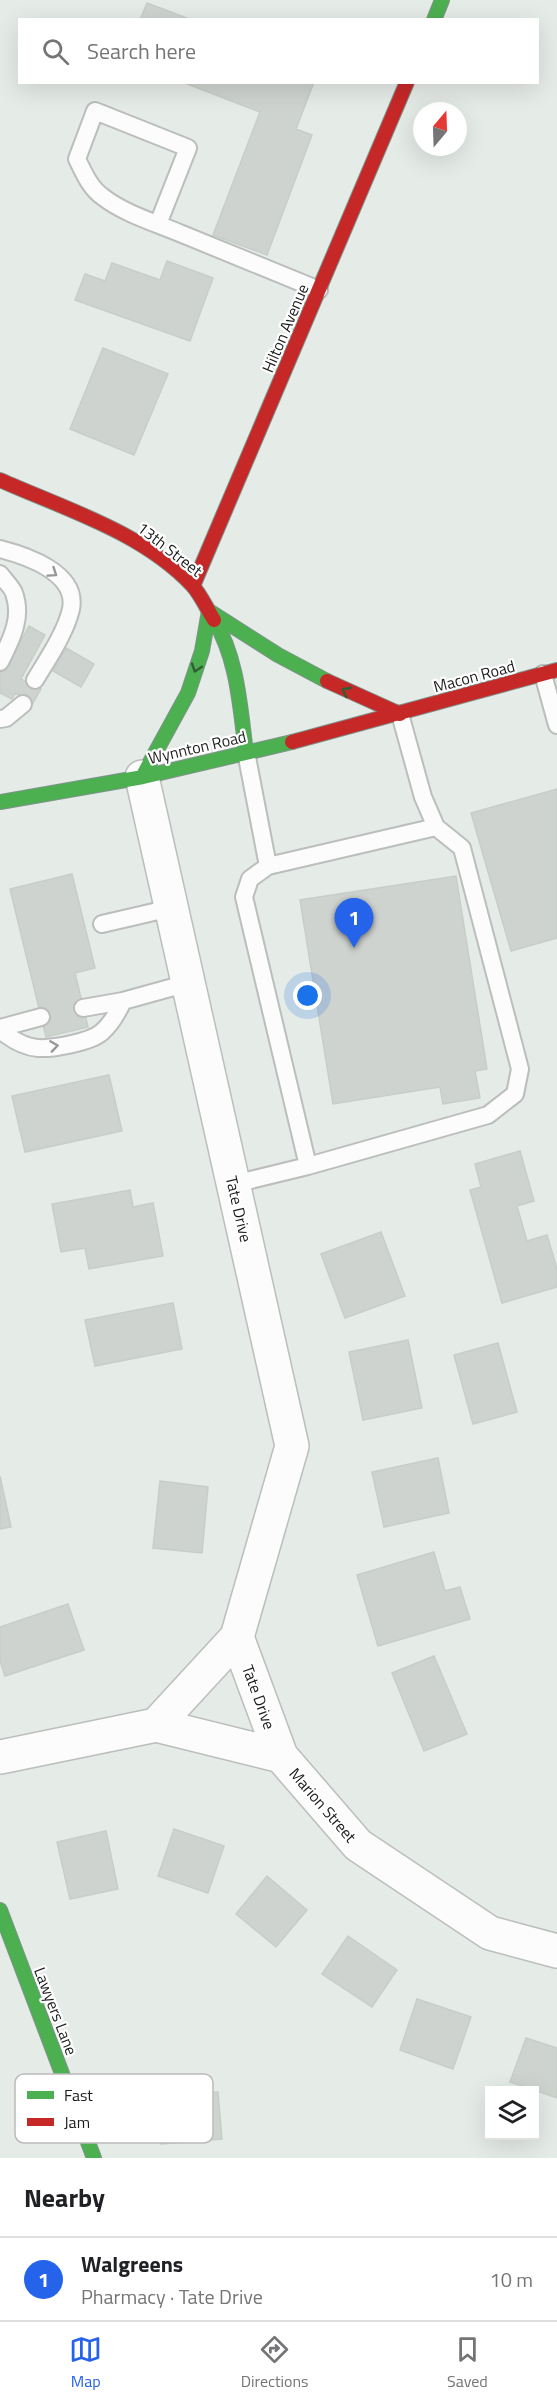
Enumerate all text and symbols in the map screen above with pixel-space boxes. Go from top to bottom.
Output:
search box [18,18,539,84]
text: Search here [87,34,196,68]
icon: search [39,35,72,68]
north arrow [413,102,467,156]
street label: Hilton Avenue [256,280,314,376]
street label: 13th Street [132,516,208,582]
one-way arrow [47,565,58,576]
street label: Macon Road [431,654,517,698]
one-way arrow [191,662,203,673]
one-way arrow [342,687,353,699]
street label: Wynnton Road [146,724,248,770]
pin: 1 [334,898,374,948]
your location [293,981,322,1010]
one-way arrow [49,1040,58,1053]
street label: Tate Drive [220,1174,258,1244]
street label: Tate Drive [236,1661,282,1733]
street label: Marion Street [284,1762,363,1848]
street label: Lawyers Lane [28,1964,84,2058]
legend [15,2074,213,2143]
text: Fast [64,2083,93,2107]
map controls [485,2086,539,2140]
button: layers [485,2086,539,2140]
text: Jam [64,2110,90,2134]
text: Nearby [24,2178,105,2217]
text: Walgreens [81,2247,183,2281]
text: 1 [38,2264,49,2295]
text: 10 m [489,2264,533,2295]
text: Pharmacy · Tate Drive [81,2281,263,2312]
tab: Map [69,2333,102,2393]
tab: Directions [241,2333,309,2393]
tab: Saved [447,2333,488,2393]

